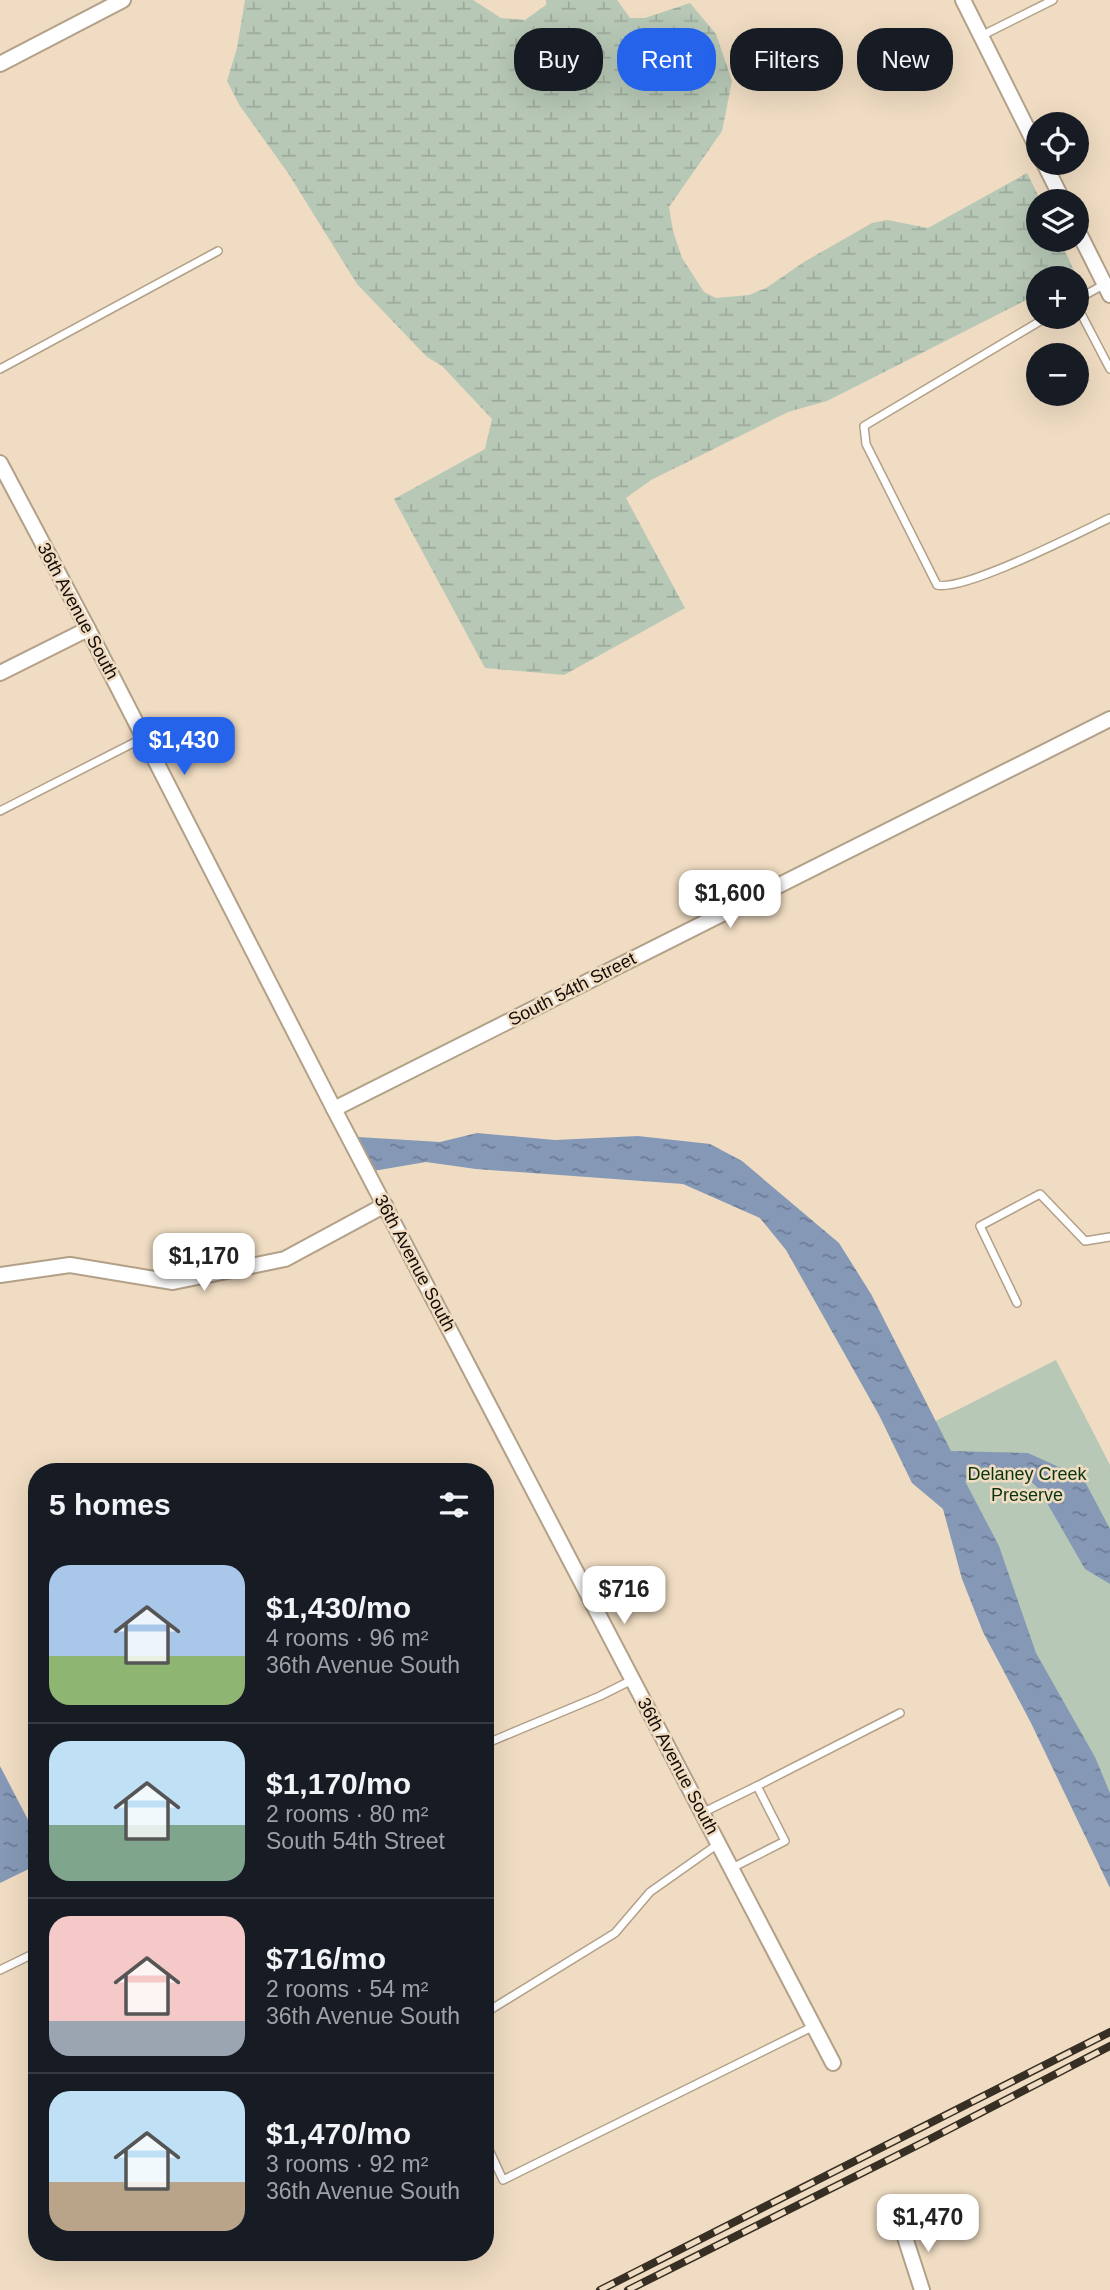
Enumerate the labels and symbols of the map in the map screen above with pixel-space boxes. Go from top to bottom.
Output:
street label: 36th Avenue South [34,539,122,683]
pin: $1,430 [127,718,241,777]
pin: $1,600 [673,870,787,930]
street label: South 54th Street [505,948,639,1030]
street label: 36th Avenue South [371,1191,459,1335]
pin: $1,170 [147,1234,261,1293]
park label: Delaney Creek Preserve [967,1464,1088,1505]
pin: $716 [583,1566,665,1626]
street label: 36th Avenue South [634,1694,722,1838]
pin: $1,470 [871,2194,985,2254]

